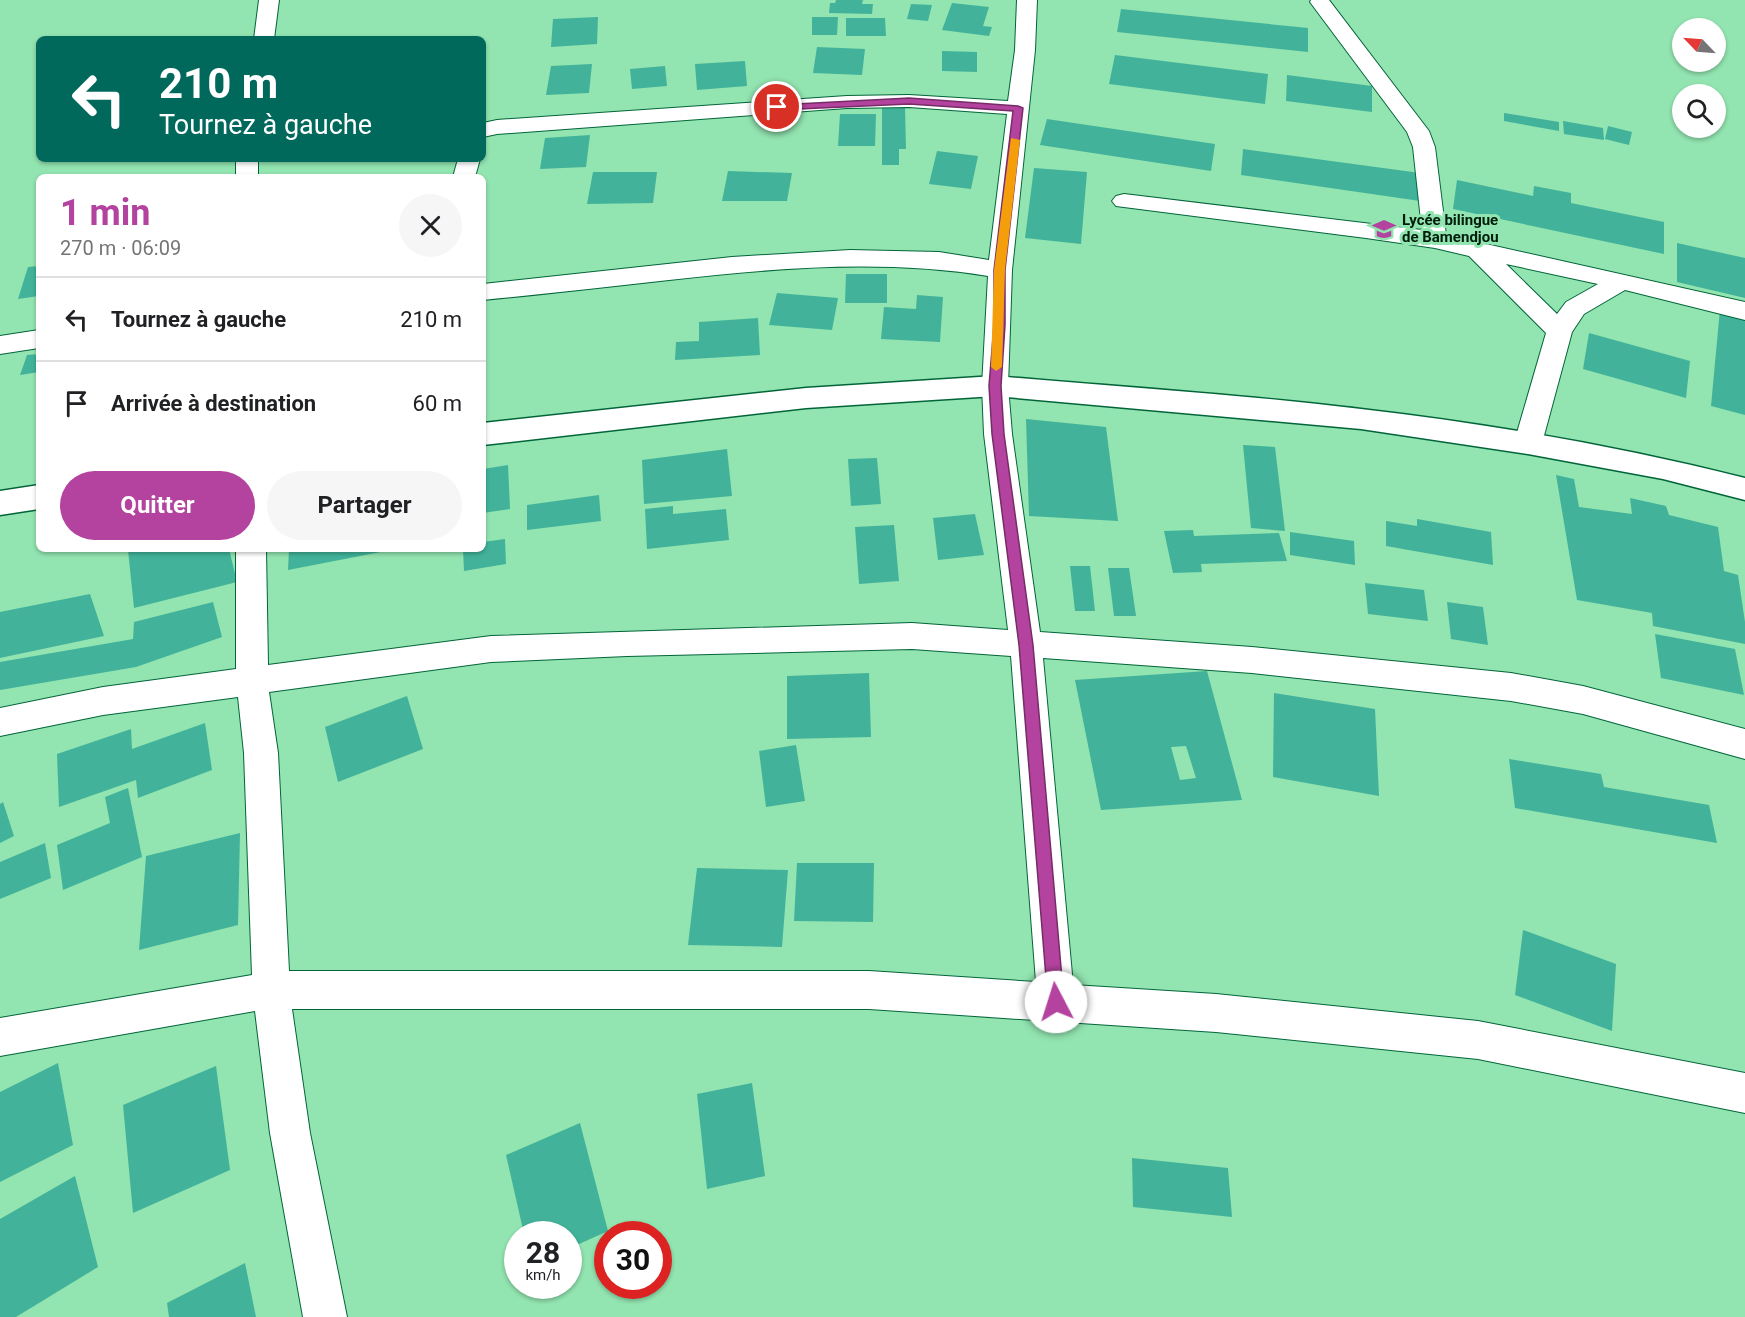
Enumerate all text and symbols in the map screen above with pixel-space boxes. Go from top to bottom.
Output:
north arrow [1672,18,1726,72]
map controls [1672,18,1726,138]
text: 210 m [159,59,278,108]
icon: left [60,60,138,138]
pin [751,81,802,132]
button: search [1672,84,1726,138]
icon: arrive [760,90,793,123]
text: Tournez à gauche [159,109,372,141]
text: 1 min [60,192,151,234]
button: close [399,194,462,257]
place label: Lycée bilingue de Bamendjou [1402,211,1499,246]
school or university icon: Lycée bilingue de Bamendjou [1371,216,1397,242]
text: 270 m · 06:09 [60,236,181,260]
icon: left [60,303,93,336]
text: Tournez à gauche [111,307,286,332]
text: 210 m [400,307,462,332]
icon: arrive [60,387,93,420]
text: Arrivée à destination [111,391,316,416]
text: 60 m [413,391,462,416]
button: Quitter [60,471,255,540]
button: Partager [267,471,462,540]
position arrow [1024,970,1088,1034]
speed limit sign: 30 [594,1221,672,1299]
text: 28 [526,1235,560,1270]
text: km/h [525,1266,561,1284]

